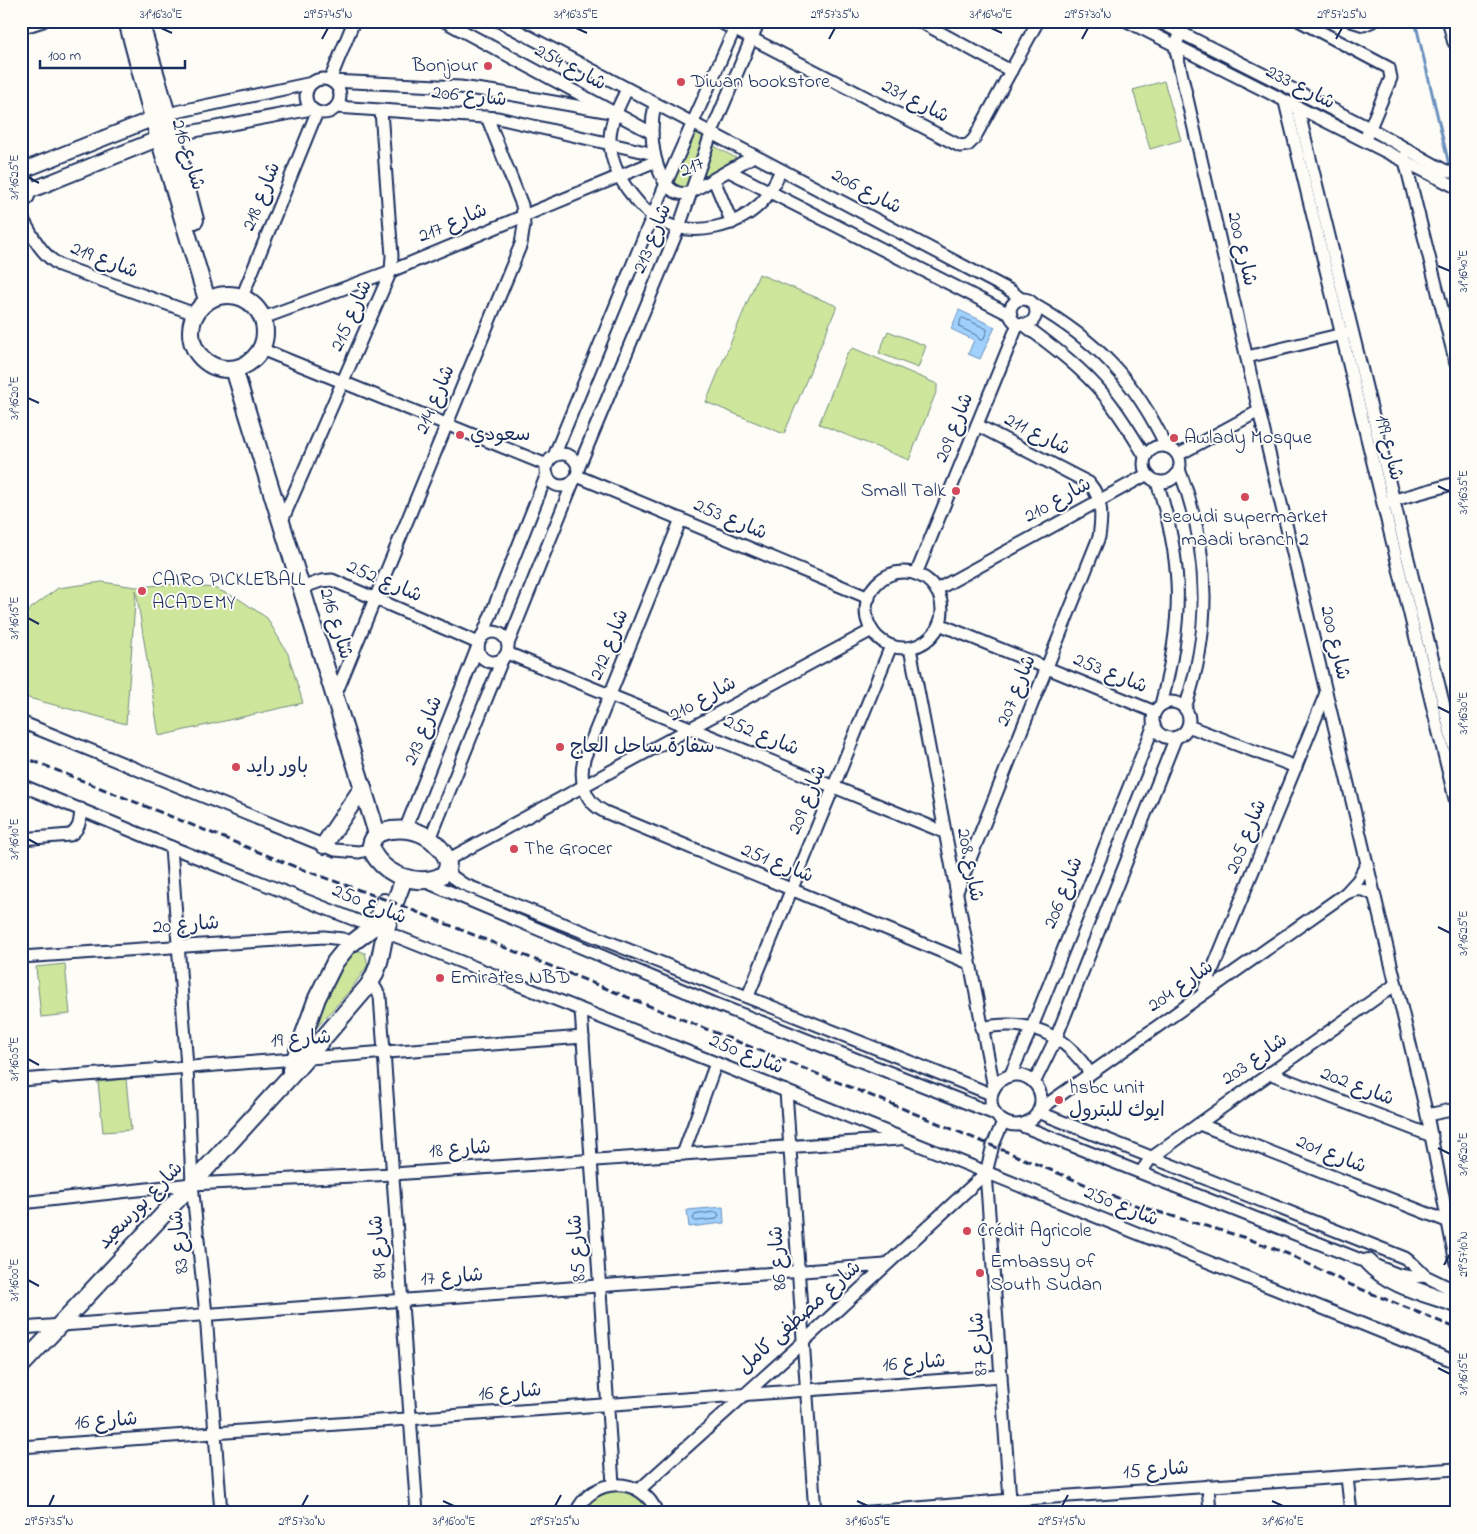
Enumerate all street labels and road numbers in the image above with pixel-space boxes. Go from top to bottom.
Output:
street label: شارع 254 [529,37,611,99]
street label: شارع 233 [1260,58,1340,118]
street label: شارع 231 [876,73,954,131]
street label: شارع 206 [430,79,508,115]
street label: شارع 216 [162,116,212,194]
street label: 217 [675,150,709,186]
street label: شارع 218 [235,158,289,236]
street label: شارع 206 [826,161,906,223]
street label: شارع 217 [414,196,492,252]
street label: شارع 213 [626,200,680,278]
street label: شارع 200 [1218,209,1264,289]
street label: شارع 219 [66,235,142,287]
street label: شارع 215 [323,275,381,357]
street label: شارع 214 [408,361,464,439]
street label: شارع 209 [928,389,982,467]
street label: شارع 211 [999,406,1075,464]
street label: شارع 199 [1366,412,1410,484]
street label: شارع 210 [1019,471,1097,531]
street label: شارع 253 [688,491,772,549]
street label: شارع 252 [342,553,426,611]
street label: شارع 216 [310,585,360,663]
street label: شارع 200 [1311,603,1357,683]
street label: شارع 212 [583,605,637,685]
street label: شارع 253 [1068,646,1152,702]
street label: شارع 207 [989,651,1045,731]
street label: شارع 210 [664,670,742,730]
street label: شارع 213 [397,692,451,770]
street label: شارع 252 [719,708,803,764]
street label: شارع 209 [781,761,835,839]
street label: شارع 205 [1219,795,1275,879]
street label: شارع 208 [948,826,990,904]
street label: شارع 251 [736,836,818,892]
street label: شارع 206 [1036,852,1092,934]
street label: شارع 250 [327,877,411,933]
street label: شارع 20 [152,909,220,943]
street label: شارع 204 [1142,954,1220,1020]
street label: شارع 19 [270,1023,332,1057]
street label: شارع 250 [704,1027,788,1083]
street label: شارع 203 [1216,1027,1294,1093]
street label: شارع 202 [1316,1060,1398,1114]
street label: شارع 201 [1292,1128,1370,1182]
street label: شارع 18 [428,1133,492,1167]
street label: شارع بورسعيد [91,1155,191,1257]
street label: شارع 250 [1079,1179,1163,1235]
street label: شارع 83 [162,1209,198,1275]
street label: شارع 85 [561,1213,595,1283]
street label: شارع 84 [362,1214,396,1280]
street label: شارع 86 [762,1225,796,1291]
street label: شارع مصطفى كامل [732,1254,868,1382]
street label: شارع 17 [420,1261,484,1295]
street label: شارع 87 [963,1311,997,1377]
street label: شارع 16 [881,1347,947,1381]
street label: شارع 16 [477,1376,543,1410]
street label: شارع 16 [73,1405,139,1439]
street label: شارع 15 [1122,1454,1190,1488]

